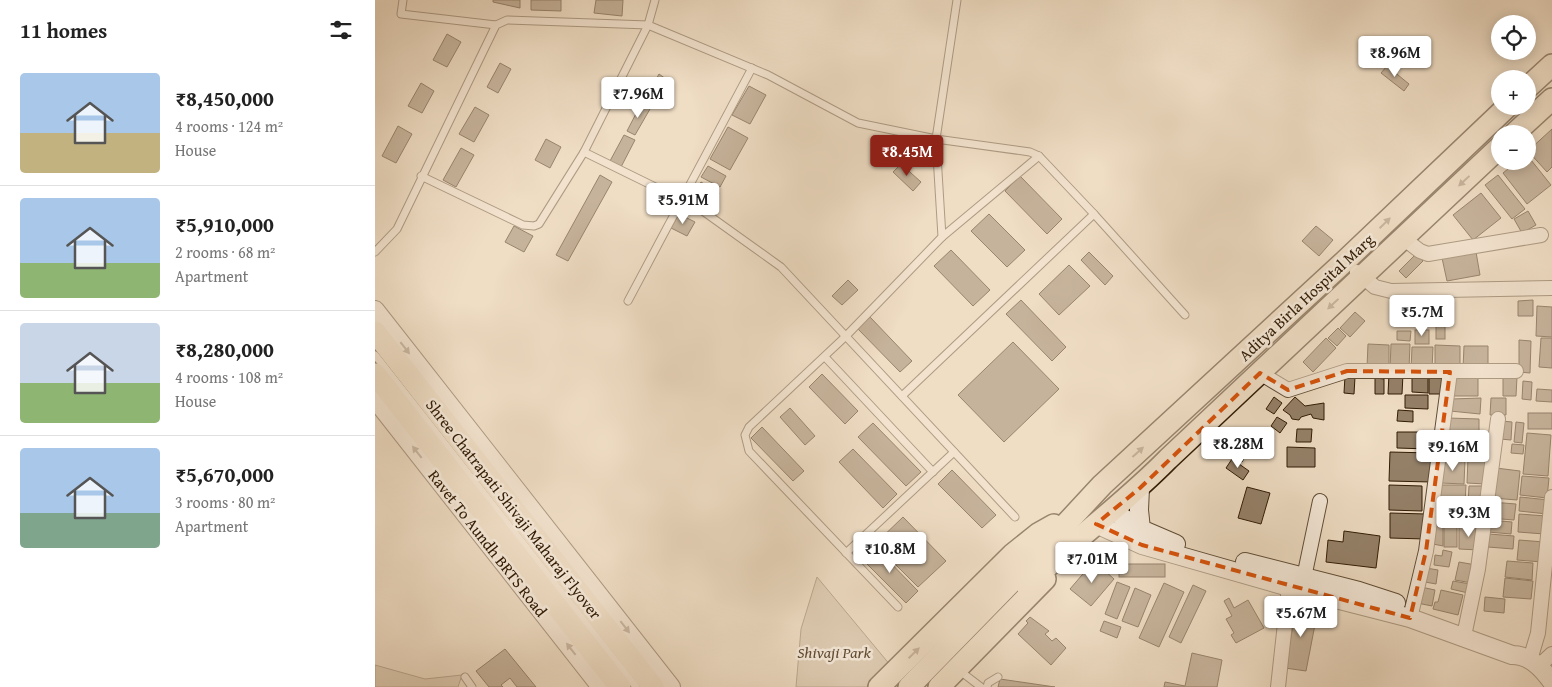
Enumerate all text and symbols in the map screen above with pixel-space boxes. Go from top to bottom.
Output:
text: 11 homes [20,15,107,46]
map controls [1491,15,1536,170]
button: locate [1491,15,1536,60]
icon: filters [327,16,355,44]
pin: ₹8.96M [1354,36,1436,78]
text: ₹8.96M [1369,40,1421,64]
button: + [1491,70,1536,115]
pin: ₹7.96M [597,76,679,119]
text: ₹7.96M [612,81,664,105]
text: ₹8,450,000 [175,83,274,114]
icon: home [60,93,120,153]
text: 4 rooms · 124 m² [175,114,283,138]
button: − [1491,125,1536,170]
pin: ₹8.45M [866,134,948,177]
text: House [175,138,216,162]
text: ₹8.45M [881,139,933,163]
one-way arrow [1459,175,1471,187]
pin: ₹5.91M [642,182,724,225]
text: ₹5.91M [657,187,709,211]
text: ₹5,910,000 [175,209,274,240]
one-way arrow [1379,217,1391,229]
icon: home [60,218,120,278]
street label: Aditya Birla Hospital Marg [1233,228,1379,366]
text: 2 rooms · 68 m² [175,240,275,264]
text: Apartment [175,264,248,288]
pin: ₹5.7M [1387,294,1457,337]
one-way arrow [1328,298,1340,310]
text: ₹5.7M [1400,299,1444,323]
text: ₹8,280,000 [175,334,274,365]
one-way arrow [400,342,411,355]
icon: home [60,343,120,403]
text: 4 rooms · 108 m² [175,365,283,389]
text: House [175,389,216,413]
street label: Shree Chatrapati Shivaji Maharaj Flyover [420,394,608,625]
pin: ₹8.28M [1197,426,1279,469]
pin: ₹9.16M [1412,430,1494,472]
text: ₹8.28M [1212,431,1264,455]
text: ₹9.16M [1427,434,1479,458]
one-way arrow [411,446,422,459]
one-way arrow [1131,447,1144,458]
text: ₹5,670,000 [175,459,274,490]
street label: Ravet To Aundh BRTS Road [423,464,553,622]
icon: home [60,468,120,528]
text: 3 rooms · 80 m² [175,490,275,514]
pin: ₹9.3M [1434,496,1504,538]
text: ₹9.3M [1447,500,1491,524]
text: Apartment [175,514,248,538]
pin: ₹10.8M [849,532,931,574]
text: ₹10.8M [864,536,916,560]
pin: ₹7.01M [1051,542,1133,584]
text: ₹7.01M [1066,546,1118,570]
pin: ₹5.67M [1260,596,1342,638]
text: ₹5.67M [1275,600,1327,624]
one-way arrow [619,621,630,634]
park label: Shivaji Park [797,640,872,664]
one-way arrow [566,642,576,656]
one-way arrow [907,647,919,659]

